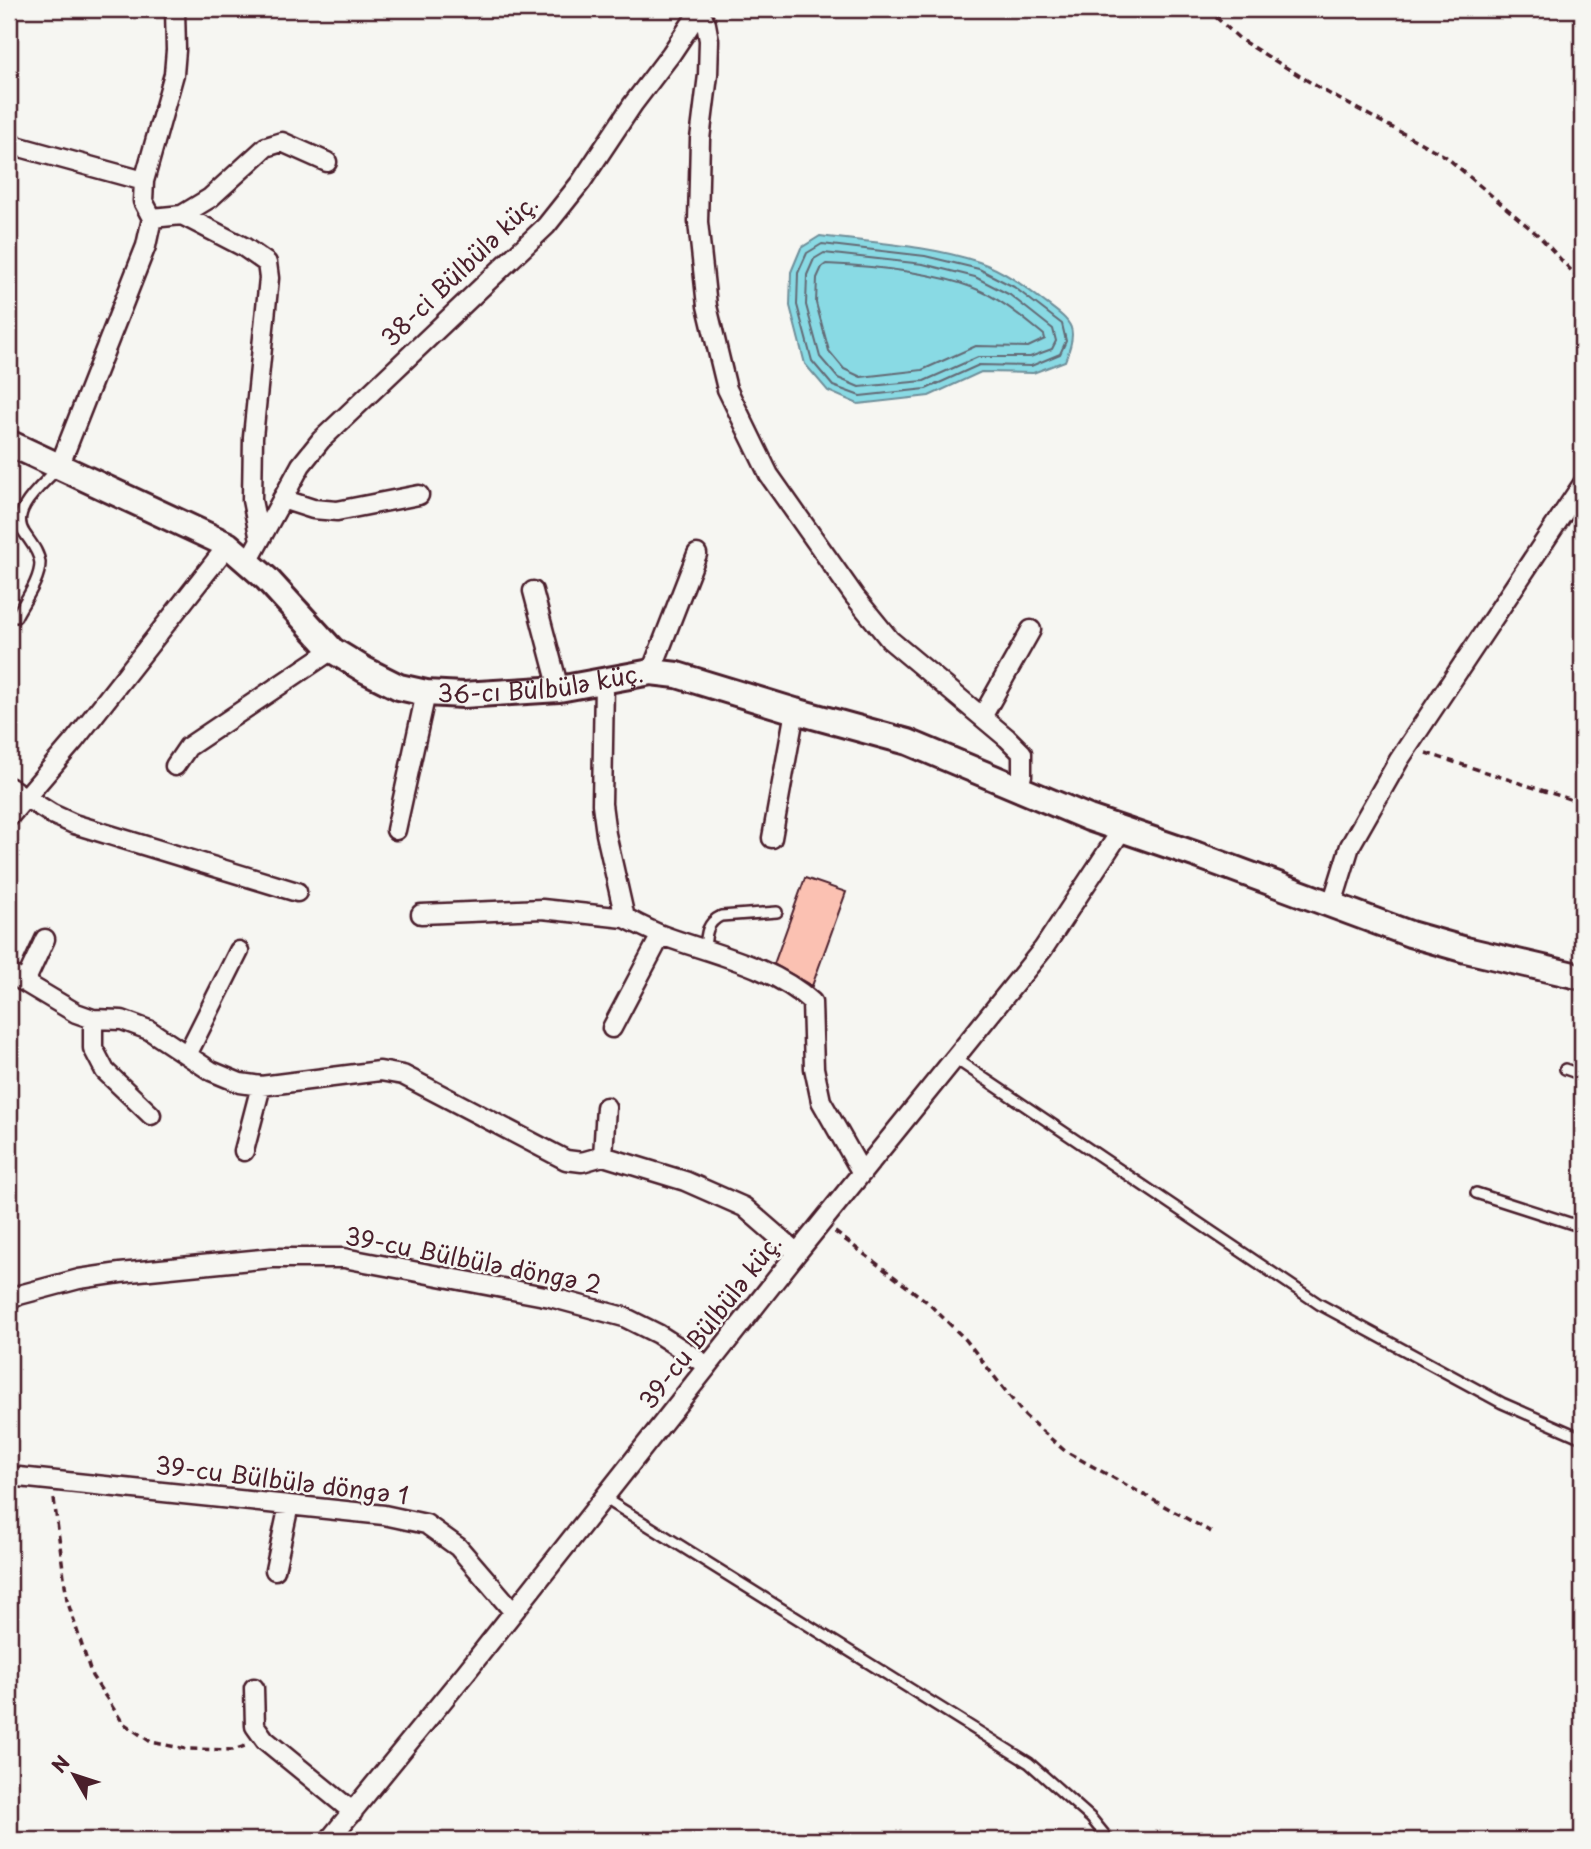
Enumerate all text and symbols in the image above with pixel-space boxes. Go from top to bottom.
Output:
street label: 38-ci Bülbülə küç. [372,185,545,354]
street label: 36-cı Bülbülə küç. [437,654,646,711]
street label: 39-cu Bülbülə döngə 2 [342,1217,605,1302]
street label: 39-cu Bülbülə küç. [630,1226,789,1416]
street label: 39-cu Bülbülə döngə 1 [154,1446,411,1512]
north arrow [38,1741,108,1811]
text: N [44,1749,76,1778]

